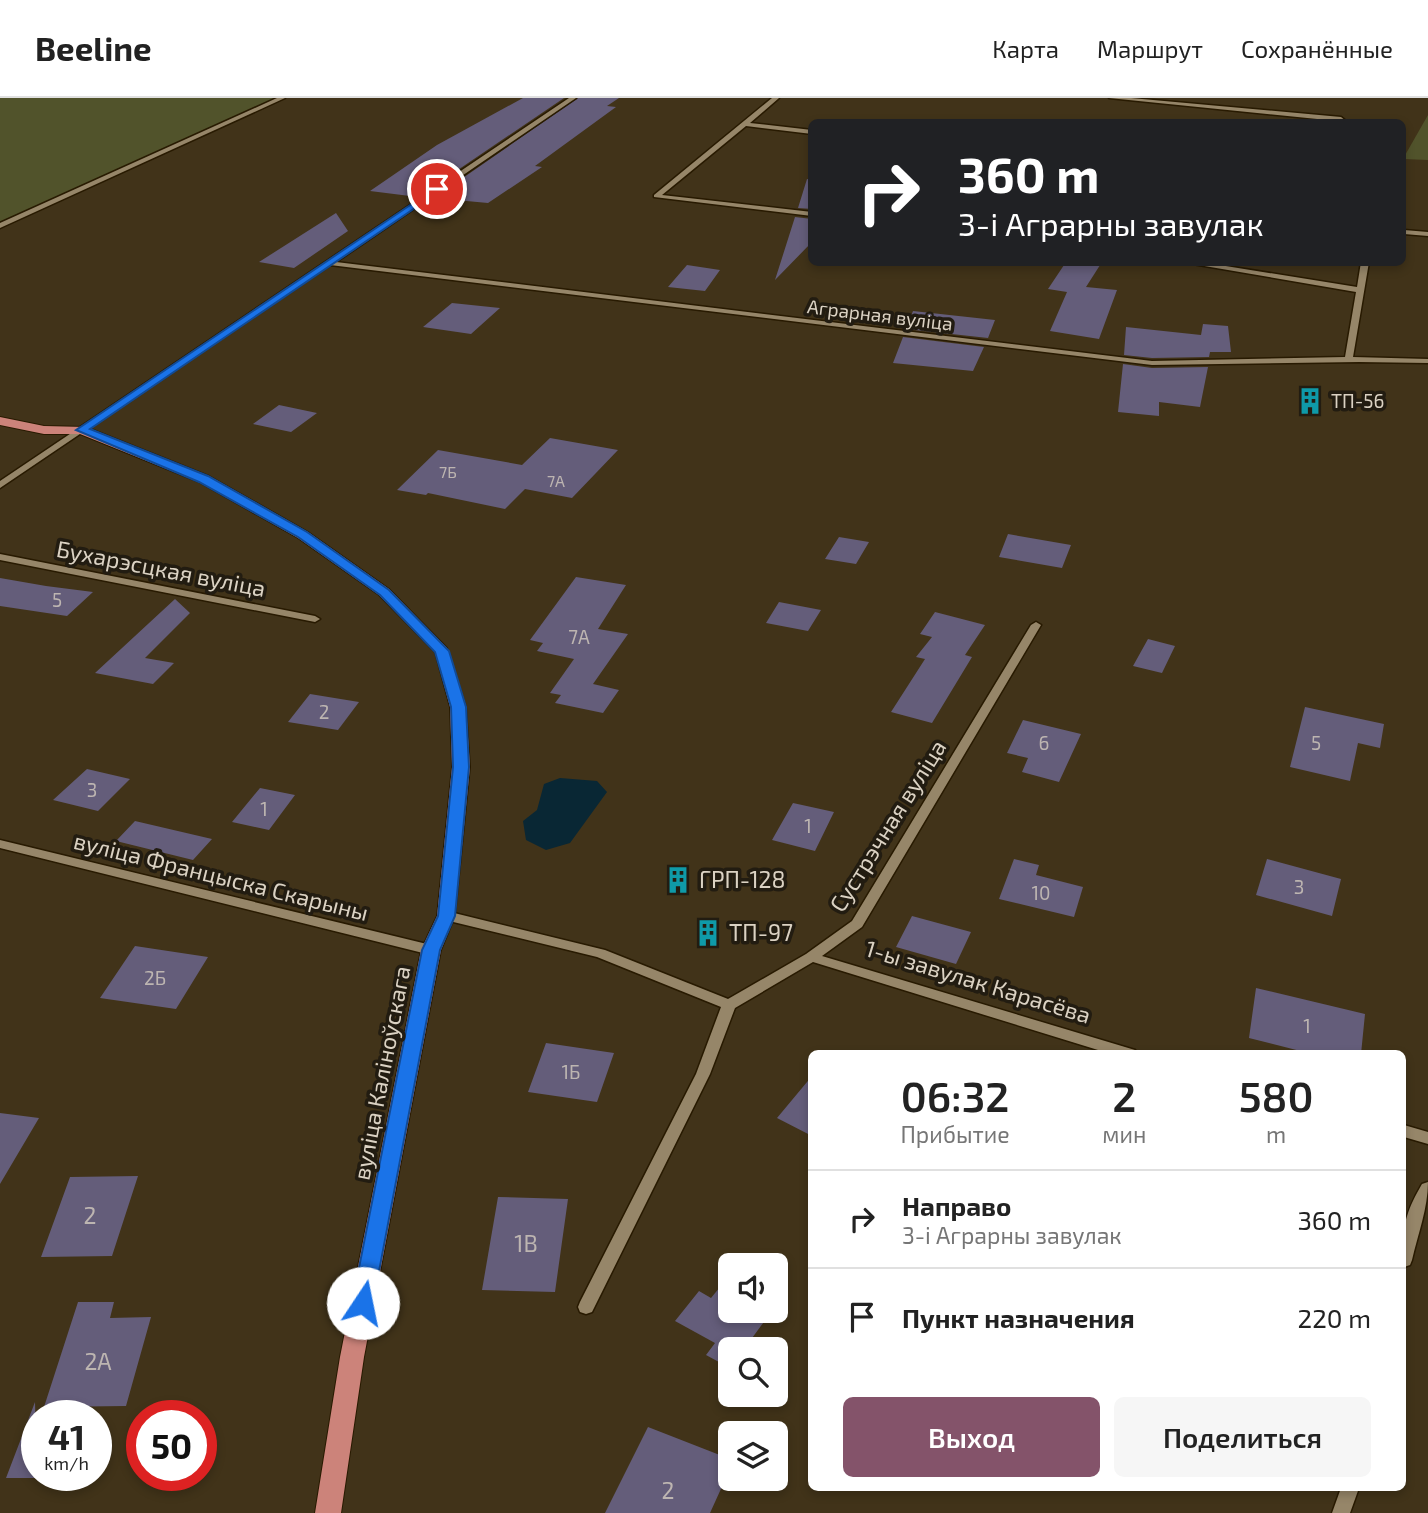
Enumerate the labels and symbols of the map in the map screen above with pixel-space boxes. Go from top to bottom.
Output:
pin [407,159,467,219]
street label: Аграрная вуліца [806,294,954,336]
building icon: ТП-56 [1295,386,1325,416]
place label: ТП-56 [1331,389,1384,412]
house number: 7Б [439,462,457,481]
house number: 7А [547,471,565,490]
street label: Бухарэсцкая вуліца [54,534,268,603]
house number: 5 [52,588,62,611]
house number: 7А [568,625,590,648]
house number: 2 [319,700,329,723]
house number: 6 [1039,731,1049,754]
house number: 5 [1311,731,1321,754]
street label: Сустрэчная вуліца [823,734,952,917]
house number: 3 [87,778,97,801]
house number: 1 [260,797,268,820]
house number: 1 [804,814,812,837]
street label: вуліца Францыска Скарыны [71,826,371,927]
building icon: ГРП-128 [663,865,693,895]
place label: ГРП-128 [699,865,786,893]
house number: 3 [1294,875,1304,898]
house number: 10 [1031,881,1051,904]
building icon: ТП-97 [693,918,723,948]
place label: ТП-97 [729,918,793,946]
street label: 1-ы завулак Карасёва [862,933,1094,1030]
street label: вуліца Каліноўскага [347,963,417,1182]
house number: 2Б [144,966,166,989]
house number: 1 [1303,1014,1311,1037]
house number: 1Б [562,1060,580,1083]
house number: 2 [84,1201,96,1229]
house number: 1В [514,1229,538,1257]
position arrow [326,1266,400,1340]
house number: 2А [84,1347,112,1375]
speed limit sign: 50 [126,1400,217,1491]
house number: 2 [662,1476,674,1504]

